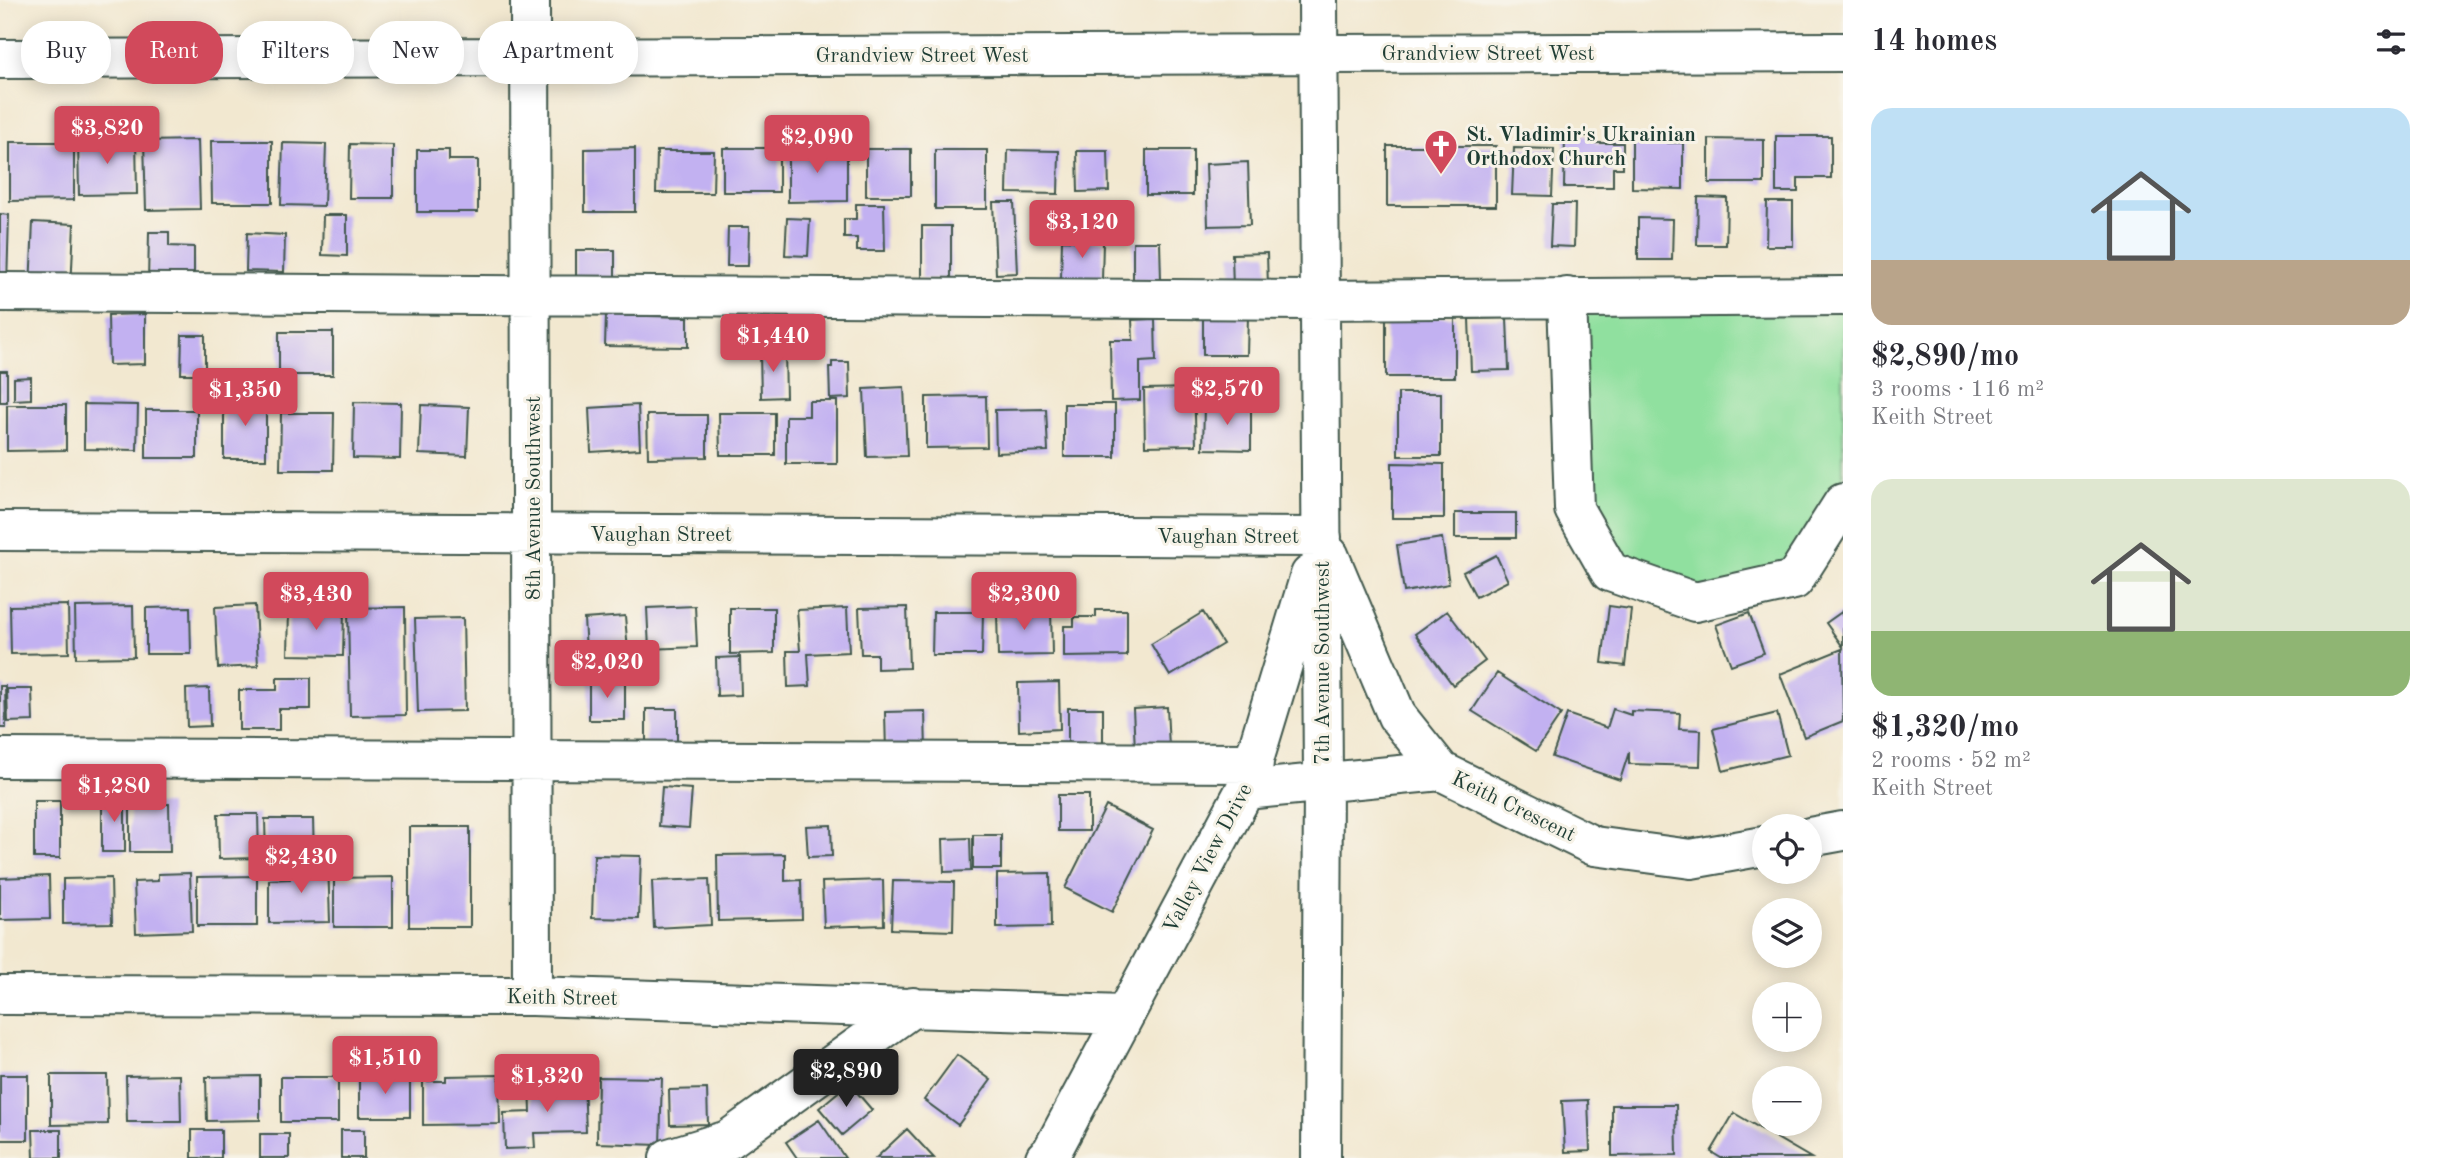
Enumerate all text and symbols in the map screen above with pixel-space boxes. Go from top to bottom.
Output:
chip: Buy [21,21,111,84]
chip: Rent [125,21,223,84]
chip: Filters [237,21,354,84]
chip: New [368,21,464,84]
chip: Apartment [478,21,638,84]
icon: filters [2372,23,2410,61]
text: 14 homes [1871,27,1997,57]
street label: Grandview Street West [1381,44,1595,65]
street label: Grandview Street West [815,46,1029,67]
pin: $3,820 [50,106,164,166]
pin: $2,090 [760,116,874,175]
text: $3,820 [70,117,144,140]
place label: St. Vladimir's Ukrainian Orthodox Church [1466,125,1696,170]
text: $2,090 [780,126,854,149]
church icon: St. Vladimir's Ukrainian Orthodox Church [1422,127,1460,176]
icon: home [2078,153,2204,279]
pin: $3,120 [1025,201,1139,260]
text: $3,120 [1045,211,1119,234]
pin: $1,440 [716,314,830,374]
text: $1,440 [736,325,810,348]
text: $2,890/mo [1871,342,2019,372]
pin: $1,350 [188,368,302,428]
pin: $2,570 [1170,368,1284,427]
text: $2,570 [1190,378,1264,401]
text: 3 rooms · 116 m² [1871,378,2044,401]
text: $1,350 [208,379,282,402]
street label: 8th Avenue Southwest [524,396,545,600]
text: Keith Street [1871,406,1993,429]
icon: home [2078,524,2204,650]
street label: Vaughan Street [590,525,732,546]
street label: Vaughan Street [1157,527,1299,548]
street label: 7th Avenue Southwest [1313,561,1334,765]
pin: $3,430 [259,572,373,632]
pin: $2,300 [967,572,1081,632]
text: $3,430 [279,583,353,606]
text: $2,300 [987,583,1061,606]
pin: $2,020 [550,640,664,700]
text: $2,020 [570,651,644,674]
text: $1,320/mo [1871,713,2019,743]
text: 2 rooms · 52 m² [1871,749,2031,772]
pin: $1,280 [57,764,171,824]
street label: Keith Crescent [1448,768,1579,846]
text: $1,280 [77,775,151,798]
text: Keith Street [1871,777,1993,800]
street label: Valley View Drive [1160,780,1257,937]
map controls [1752,814,1822,1136]
button: locate [1752,814,1822,884]
pin: $2,430 [244,836,358,895]
text: $2,430 [264,846,338,869]
button: layers [1752,898,1822,968]
button: + [1752,982,1822,1052]
street label: Keith Street [506,987,618,1010]
pin: $1,510 [328,1036,442,1096]
text: $1,510 [348,1047,422,1070]
pin: $2,890 [789,1050,903,1109]
pin: $1,320 [490,1054,604,1114]
text: $2,890 [809,1060,883,1083]
text: $1,320 [510,1065,584,1088]
button: − [1752,1066,1822,1136]

